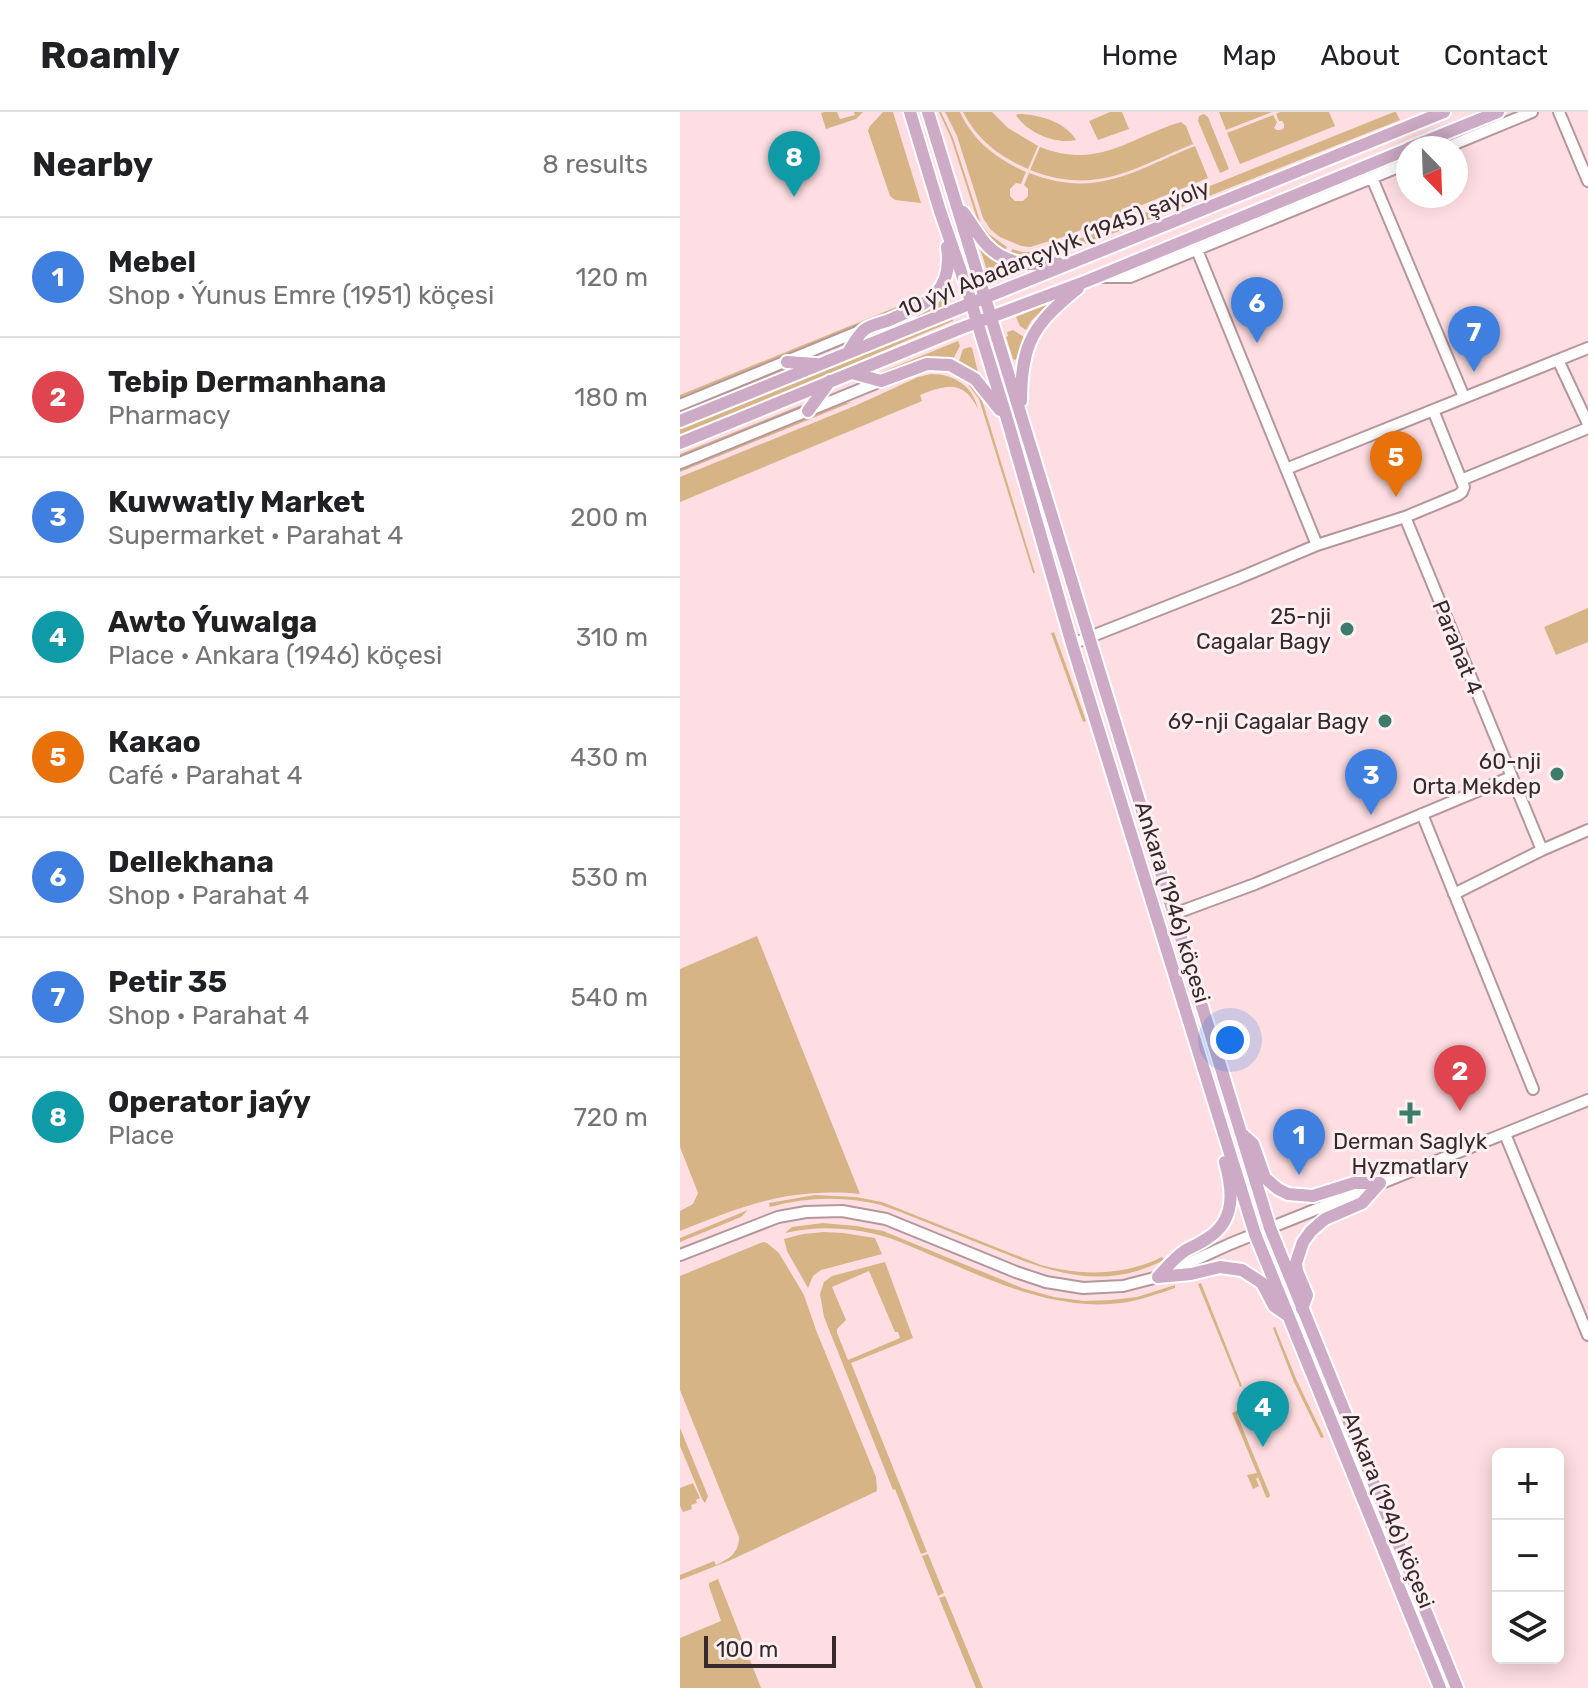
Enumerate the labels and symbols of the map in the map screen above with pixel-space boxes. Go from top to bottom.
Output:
pin: 8 [768,131,820,197]
north arrow [1396,136,1468,208]
street label: 10 ýyl Abadançylyk (1945) şaýoly [895,174,1213,323]
pin: 6 [1231,277,1283,343]
pin: 7 [1448,306,1500,372]
pin: 5 [1370,431,1422,497]
street label: Parahat 4 [1426,596,1489,698]
place label: 25-nji Cagalar Bagy [1196,603,1331,655]
marker: 25-nji Cagalar Bagy [1338,620,1356,638]
place label: 69-nji Cagalar Bagy [1168,708,1369,735]
marker: 69-nji Cagalar Bagy [1376,712,1394,730]
place label: 60-nji Orta Mekdep [1412,748,1541,800]
pin: 3 [1345,749,1397,815]
marker: 60-nji Orta Mekdep [1548,765,1566,783]
street label: Ankara (1946) köçesi [1129,798,1216,1006]
your location [1210,1020,1250,1060]
pin: 2 [1434,1045,1486,1111]
marker: Derman Saglyk Hyzmatlary [1399,1102,1421,1124]
pin: 1 [1273,1109,1325,1175]
place label: Derman Saglyk Hyzmatlary [1333,1128,1488,1180]
pin: 4 [1237,1381,1289,1447]
street label: Ankara (1946) köçesi [1337,1408,1440,1612]
scale bar [704,1632,836,1668]

